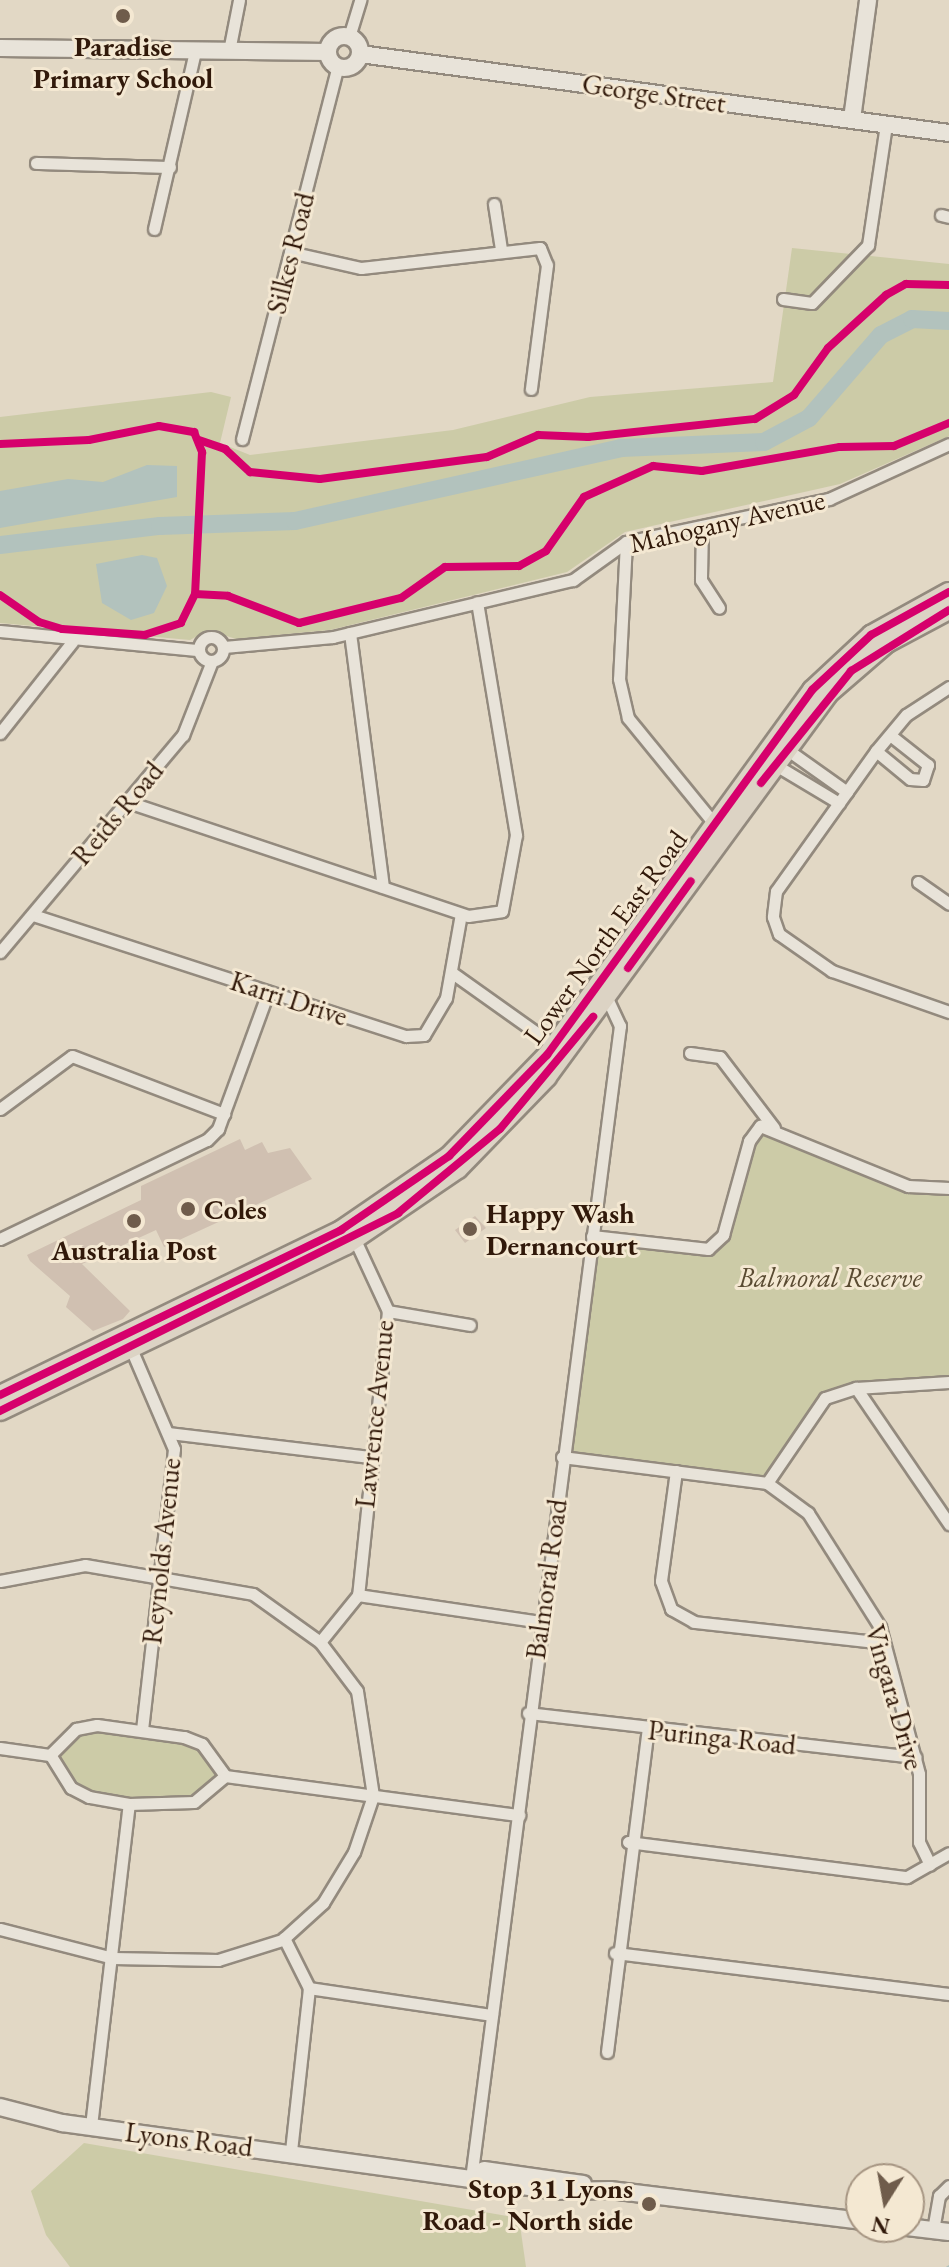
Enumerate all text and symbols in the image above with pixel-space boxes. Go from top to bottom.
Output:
marker: Paradise Primary School [114,7,132,25]
place label: Paradise Primary School [33,29,213,95]
street label: George Street [580,66,728,120]
street label: Silkes Road [259,189,321,317]
street label: Mahogany Avenue [626,482,828,560]
street label: Reids Road [64,754,170,872]
street label: Lower North East Road [516,823,694,1051]
street label: Karri Drive [226,963,352,1033]
place label: Coles [204,1192,267,1226]
place label: Happy Wash Dernancourt [486,1196,638,1262]
marker: Coles [179,1200,197,1218]
marker: Australia Post [125,1212,143,1230]
marker: Happy Wash Dernancourt [461,1220,479,1238]
place label: Australia Post [51,1233,217,1267]
park label: Balmoral Reserve [738,1260,922,1294]
street label: Lawrence Avenue [347,1318,401,1510]
street label: Reynolds Avenue [135,1456,187,1646]
street label: Balmoral Road [518,1497,574,1661]
street label: Vingara Drive [858,1621,932,1773]
street label: Puringa Road [646,1713,798,1761]
street label: Lyons Road [123,2115,255,2163]
north arrow [845,2163,925,2243]
place label: Stop 31 Lyons Road - North side [422,2171,633,2237]
marker: Stop 31 Lyons Road - North side [640,2195,658,2213]
text: N [869,2209,892,2241]

